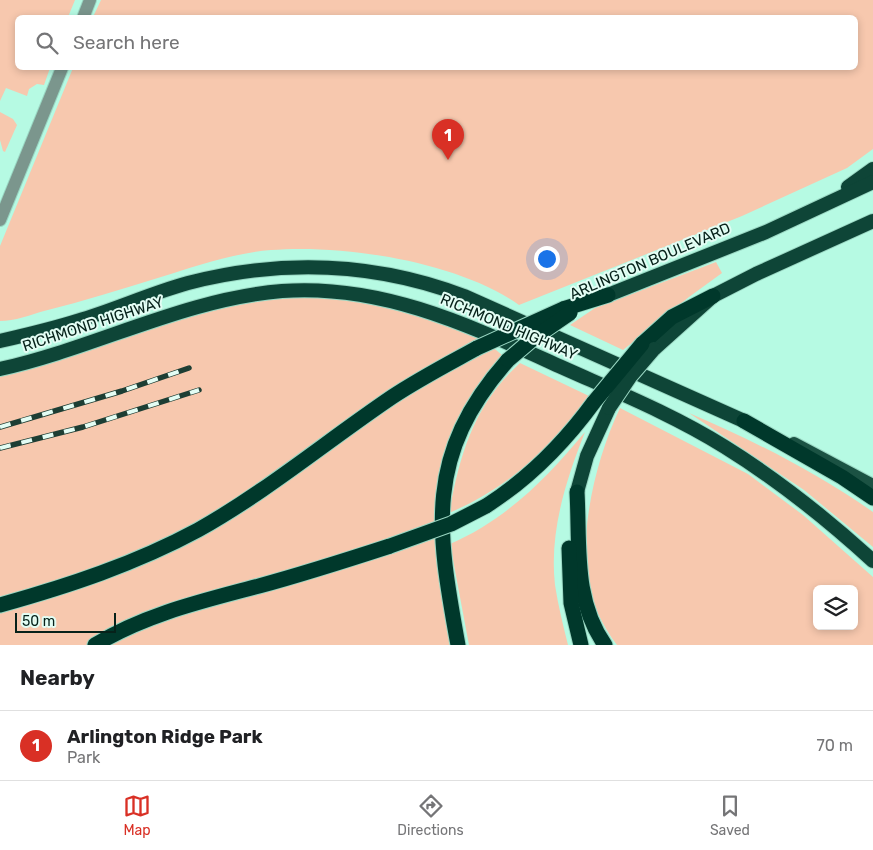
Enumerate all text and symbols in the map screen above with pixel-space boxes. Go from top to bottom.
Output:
search box [15,15,858,70]
icon: search [33,29,61,57]
text: Search here [73,31,180,54]
pin: 1 [432,119,464,160]
street label: ARLINGTON BOULEVARD [567,219,733,303]
your location [534,246,560,272]
street label: RICHMOND HIGHWAY [438,290,581,364]
street label: RICHMOND HIGHWAY [20,293,166,355]
map controls [813,585,858,630]
button: layers [813,585,858,630]
scale bar [15,610,116,633]
text: 50 m [22,613,55,630]
text: Nearby [20,665,95,690]
text: Arlington Ridge Park [67,725,263,748]
text: 1 [32,736,40,755]
text: 70 m [816,736,853,755]
text: Park [67,748,100,767]
tab: Map [123,792,151,839]
tab: Directions [397,792,464,839]
tab: Saved [710,792,750,839]

